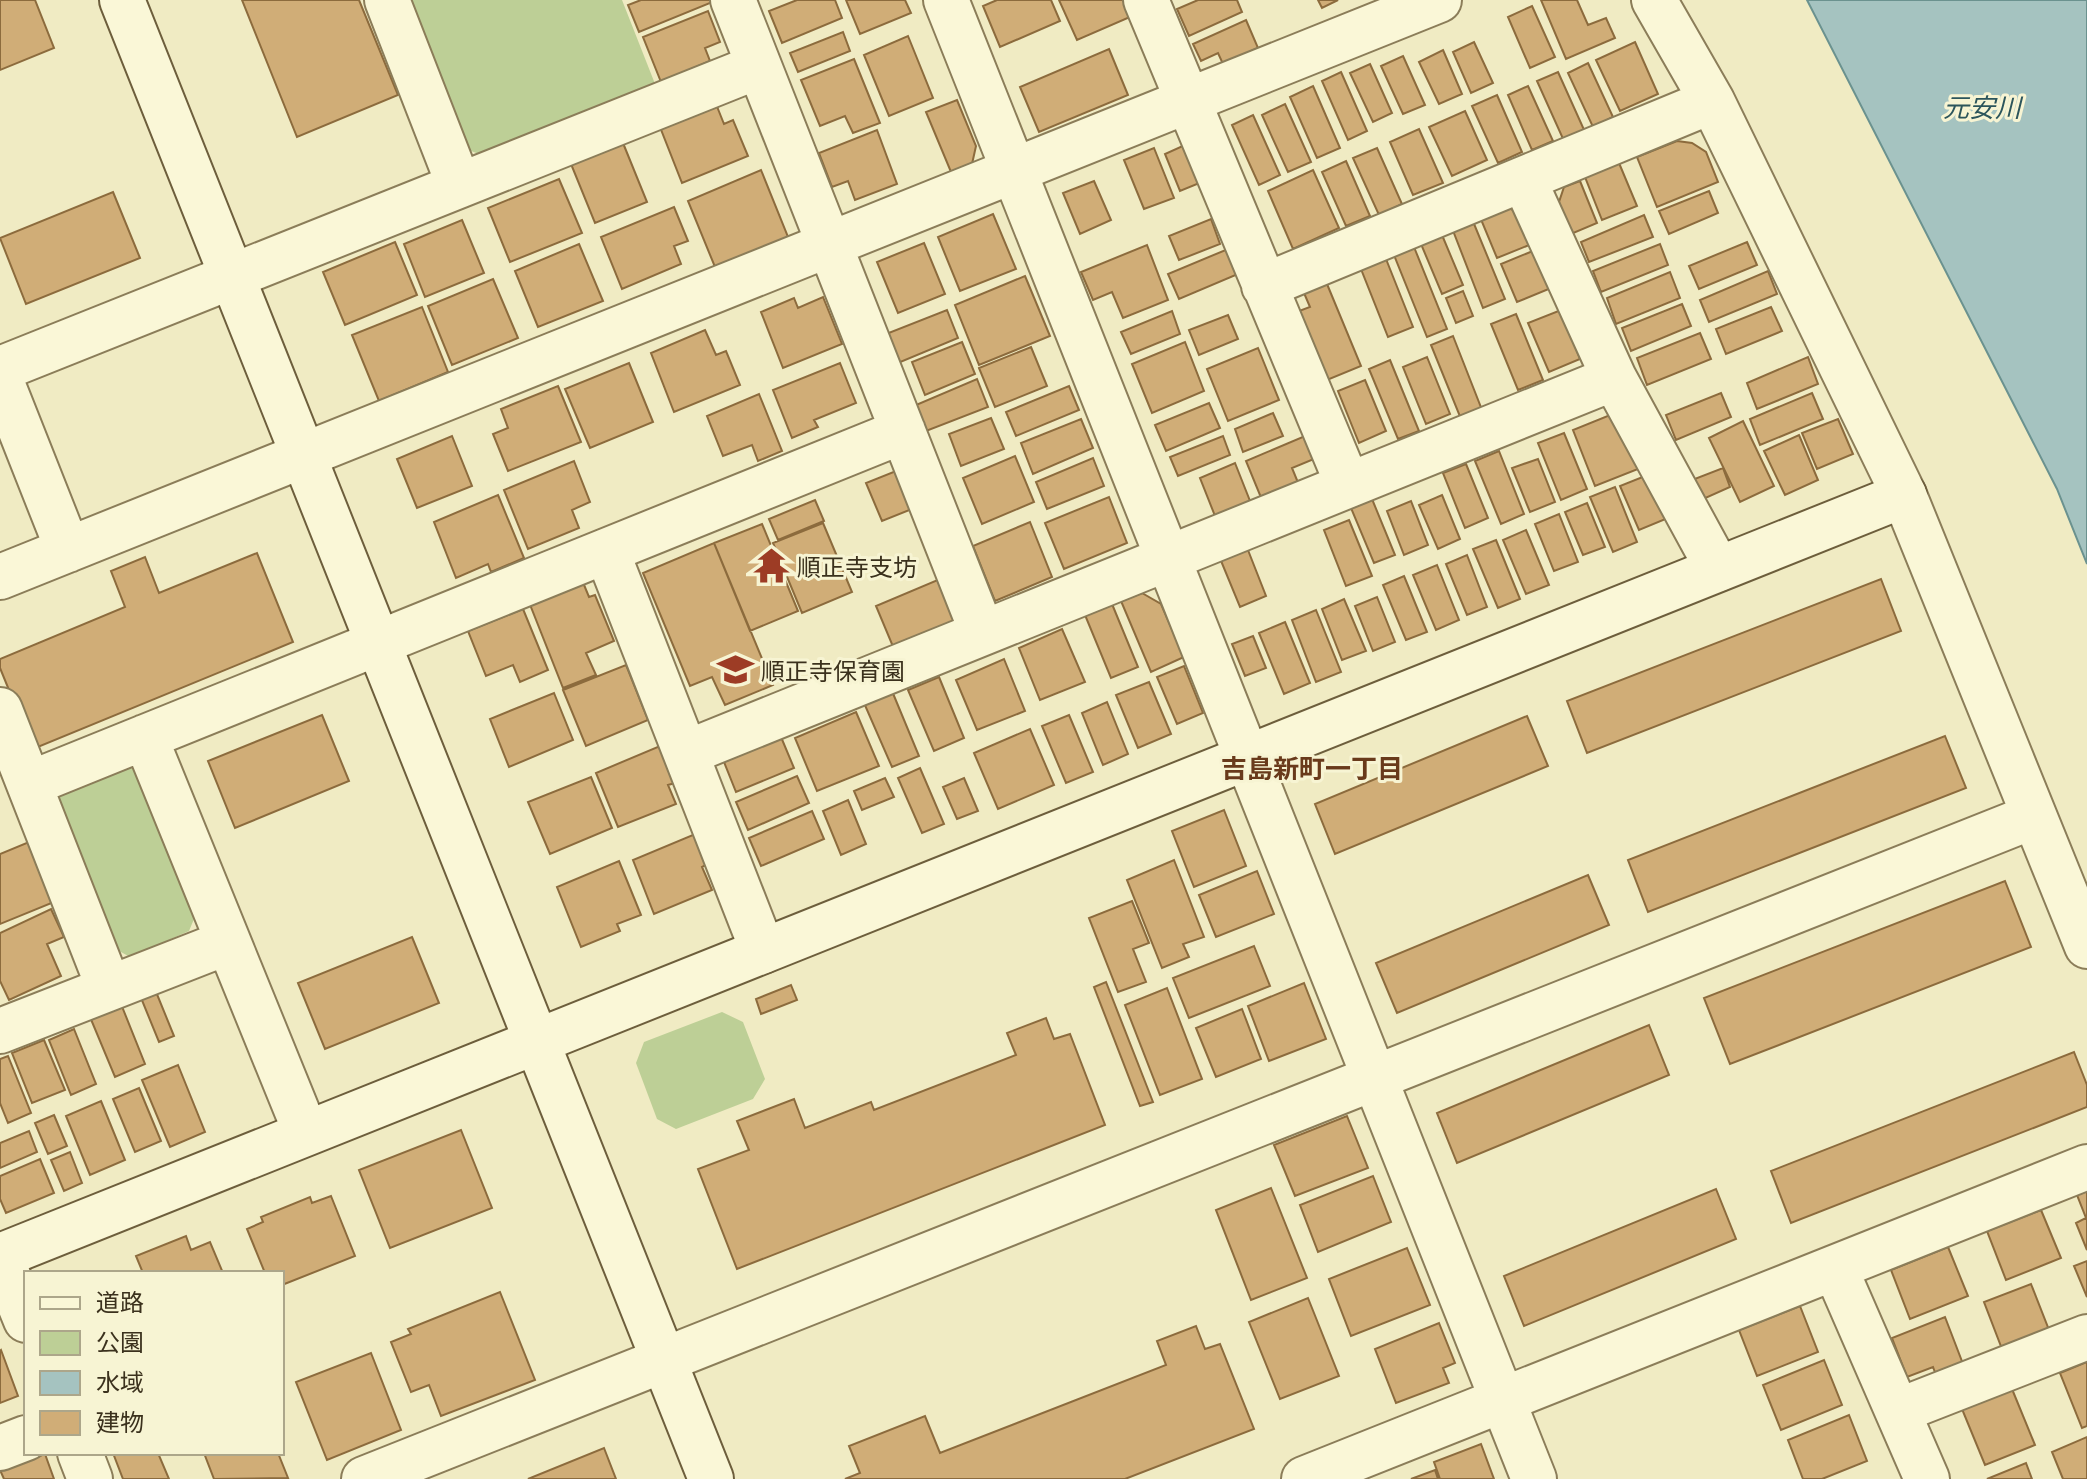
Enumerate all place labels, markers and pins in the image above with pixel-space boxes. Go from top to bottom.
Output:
temple icon: 順正寺支坊 [752,547,790,585]
place label: 順正寺支坊 [797,550,917,582]
school or university icon: 順正寺保育園 [716,651,754,689]
place label: 順正寺保育園 [761,654,905,686]

